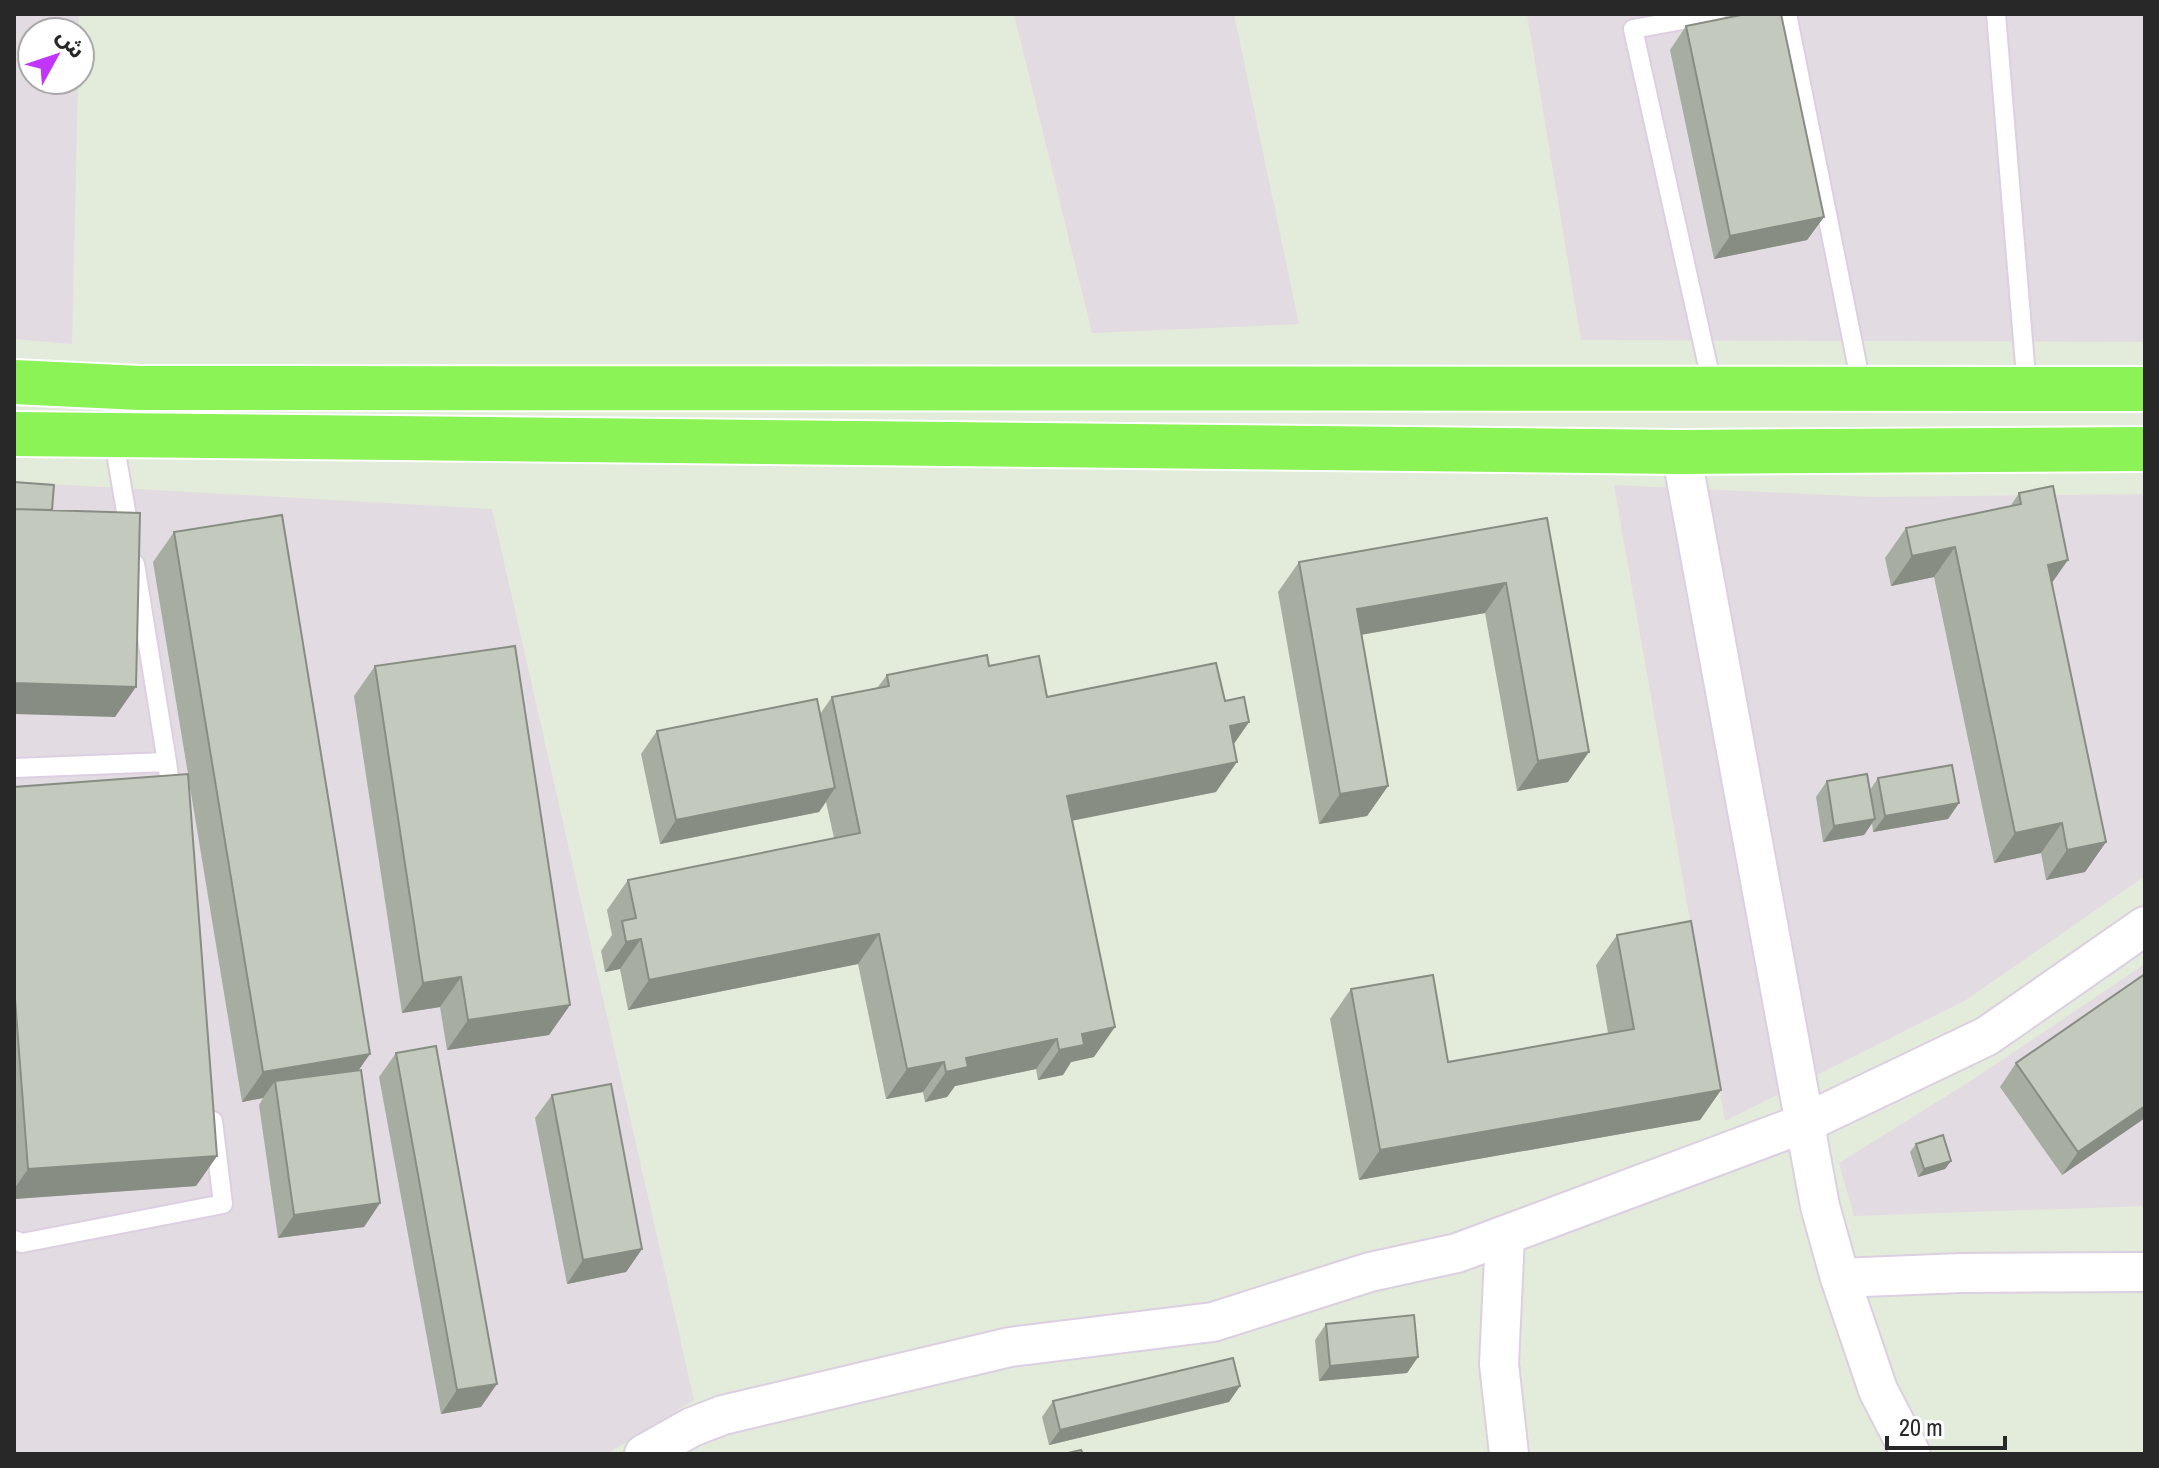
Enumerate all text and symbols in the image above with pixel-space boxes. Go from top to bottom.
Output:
north arrow [16,16,96,96]
text: ش [50,22,92,64]
scale bar [1887,1400,2005,1450]
text: 20 m [1899,1411,1943,1443]

